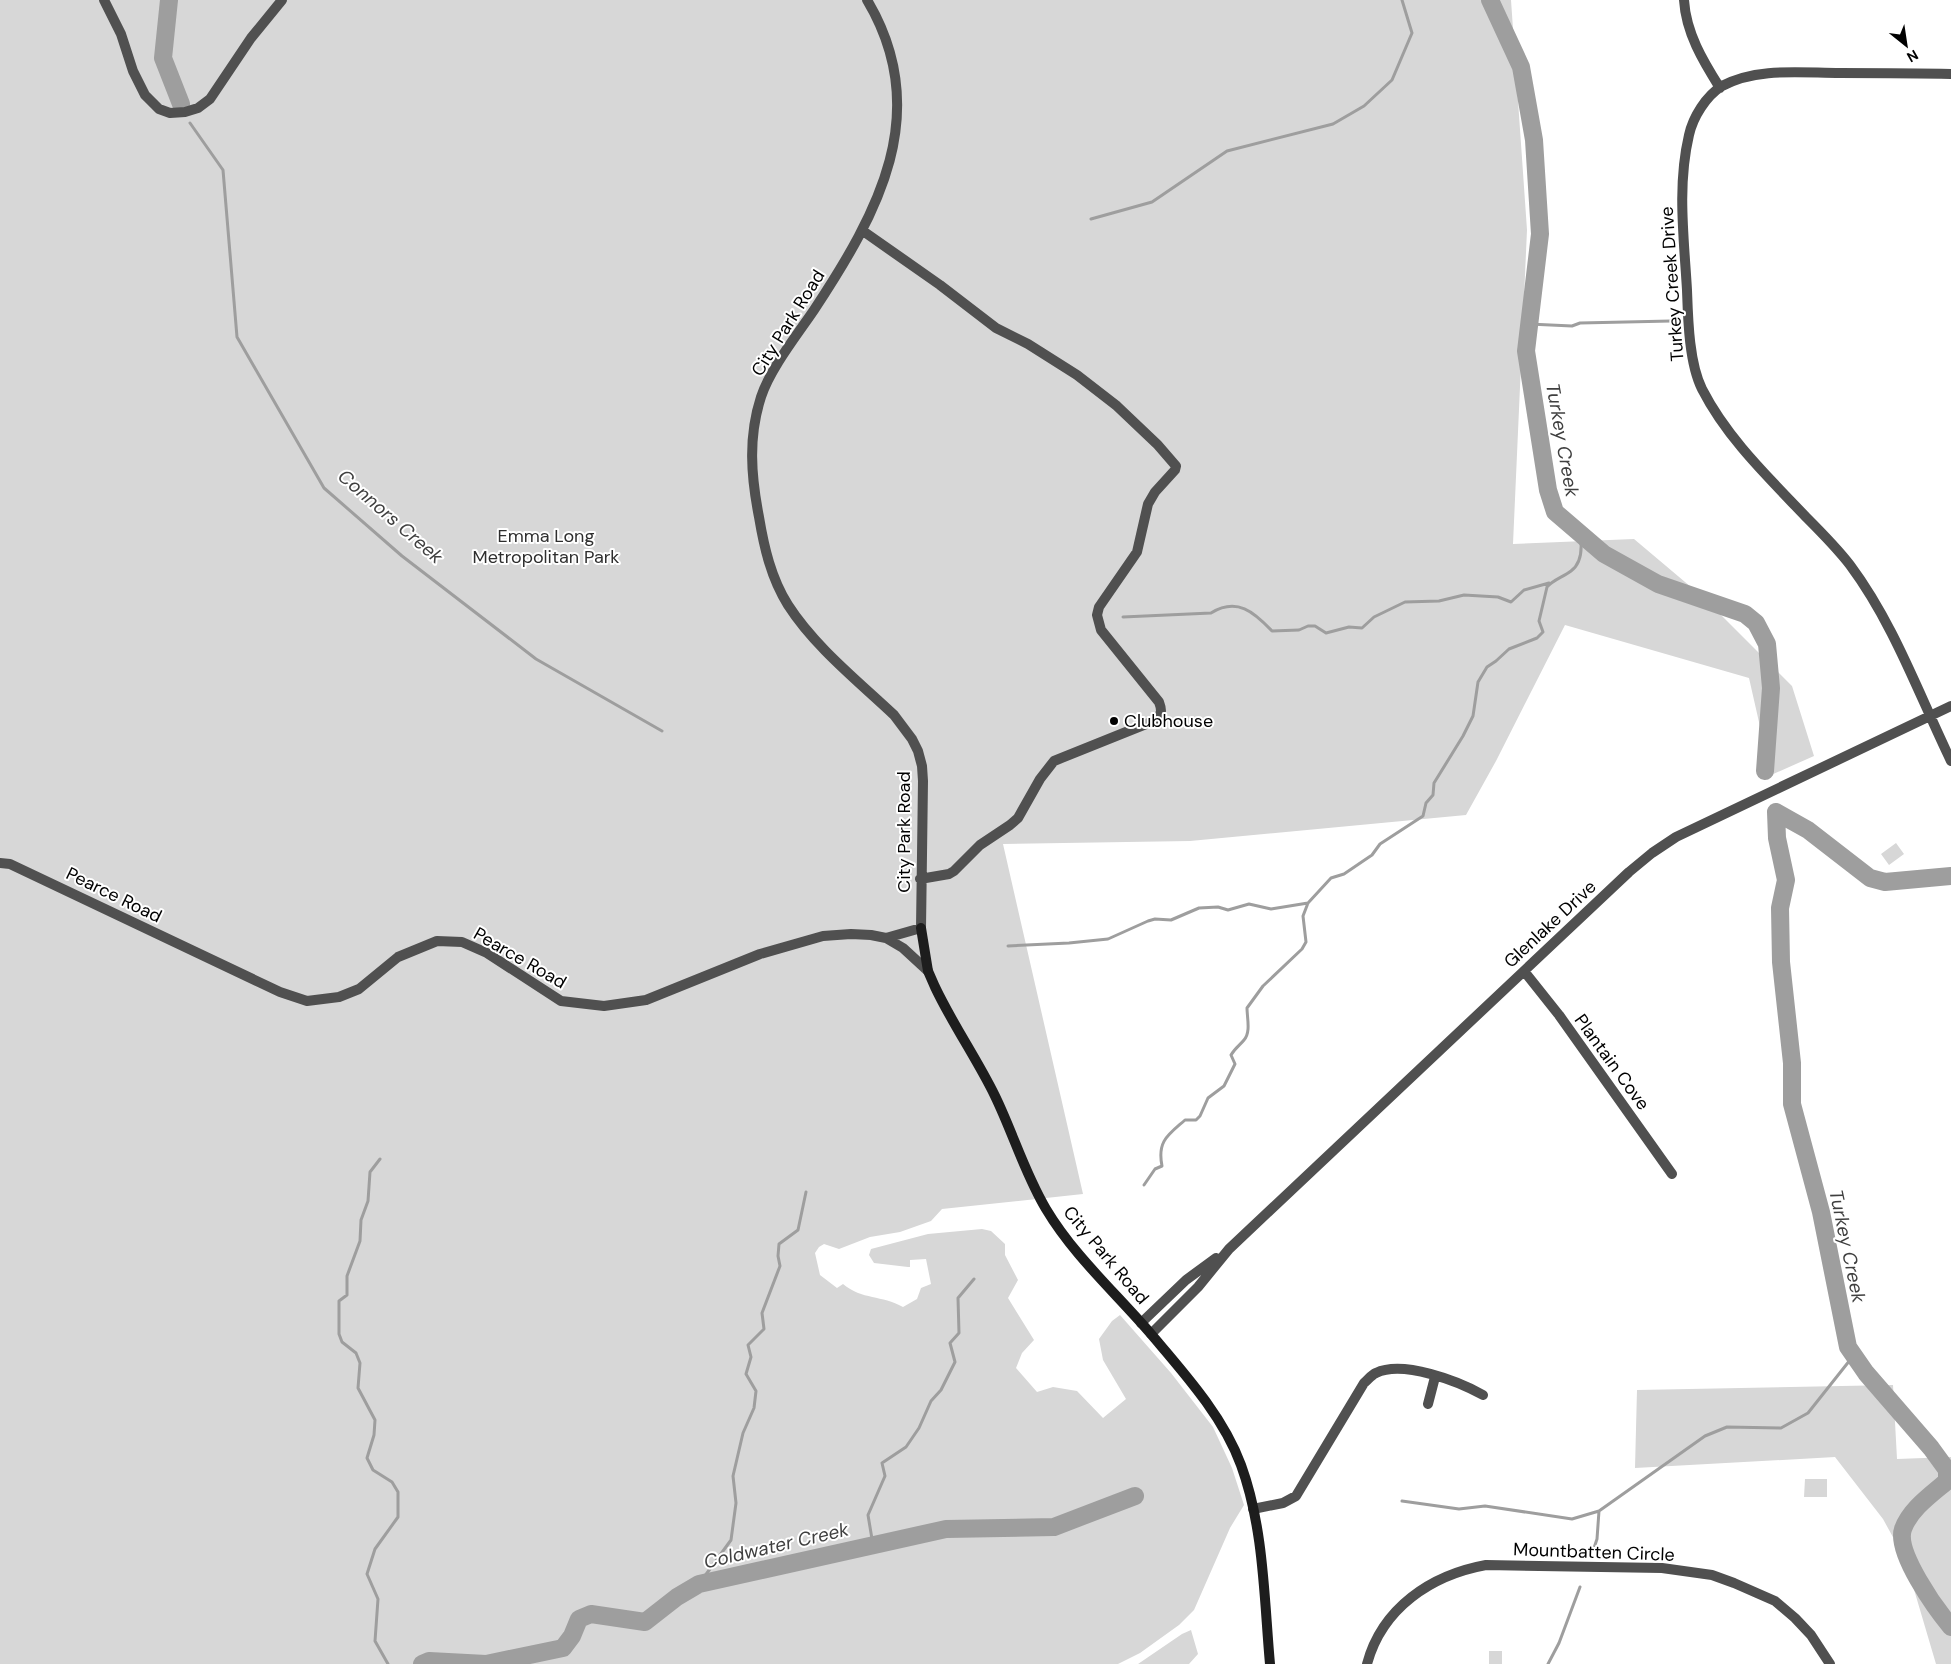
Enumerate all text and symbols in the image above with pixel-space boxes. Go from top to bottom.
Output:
north arrow [1881,20,1931,70]
text: N [1904,46,1921,67]
street label: Turkey Creek Drive [1655,206,1689,362]
street label: City Park Road [746,265,830,381]
water label: Turkey Creek [1540,381,1585,499]
water label: Connors Creek [333,464,449,569]
park label: Emma Long Metropolitan Park [473,524,619,569]
place label: Clubhouse [1124,709,1213,733]
marker: Clubhouse [1108,715,1120,727]
street label: City Park Road [892,771,916,893]
street label: Pearce Road [62,862,166,928]
street label: Glenlake Drive [1499,875,1601,973]
street label: Pearce Road [469,922,571,994]
street label: Plantain Cove [1569,1009,1655,1115]
water label: Turkey Creek [1823,1187,1872,1305]
street label: City Park Road [1058,1201,1154,1309]
water label: Coldwater Creek [701,1517,851,1574]
street label: Mountbatten Circle [1513,1537,1675,1567]

